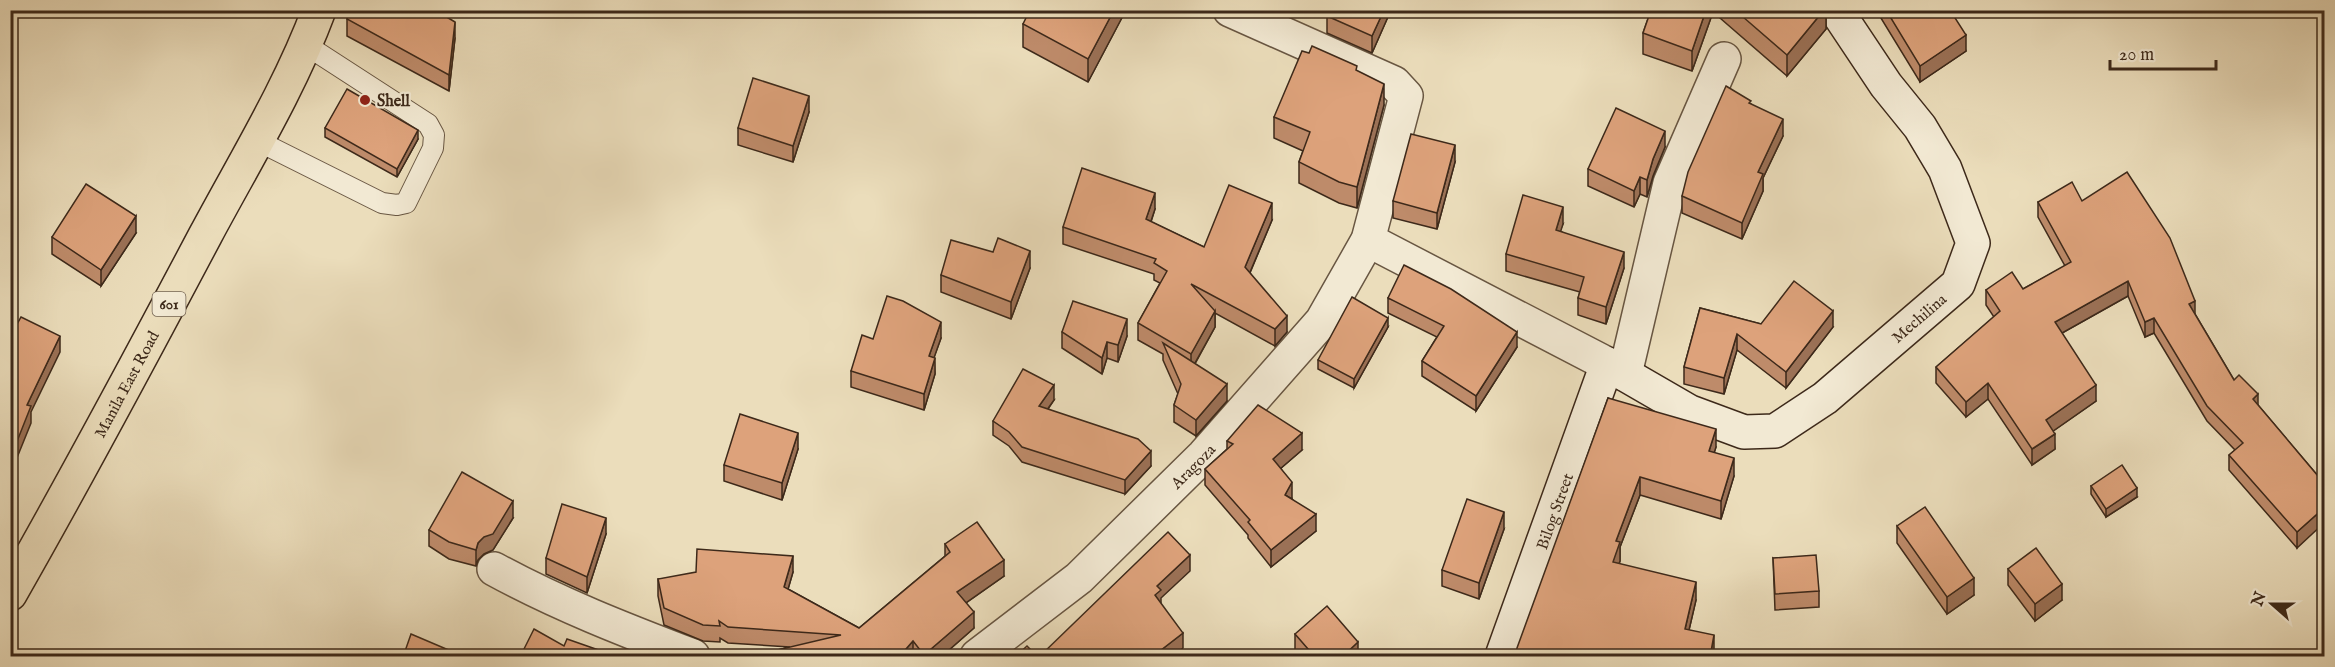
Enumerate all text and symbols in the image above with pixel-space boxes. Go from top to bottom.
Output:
scale bar [2110,33,2216,71]
text: 20 m [2119,44,2154,67]
place label: Shell [377,92,410,112]
marker: Shell [358,93,372,107]
street label: Mechilina [1888,290,1952,348]
road number: 601 [152,292,186,316]
street label: Manila East Road [91,328,165,442]
street label: Aragoza [1167,441,1221,495]
street label: Bilog Street [1533,470,1579,553]
north arrow [2242,574,2302,634]
text: N [2248,589,2272,610]

